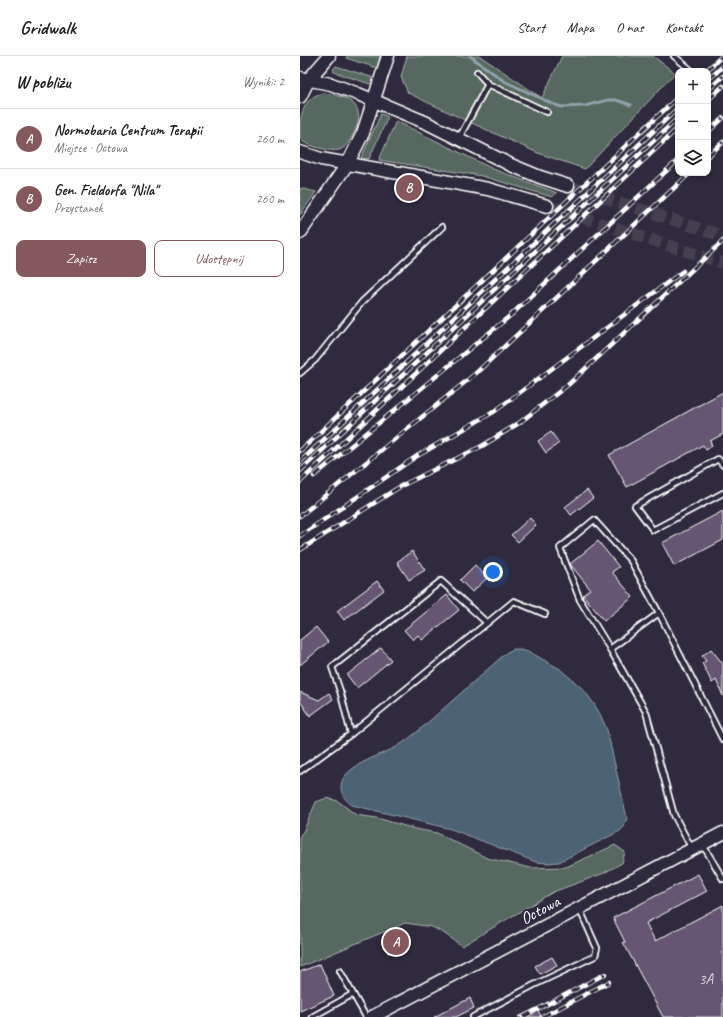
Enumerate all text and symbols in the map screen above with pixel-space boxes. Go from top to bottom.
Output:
text: Gridwalk [20,16,76,40]
text: Start [517,19,545,36]
text: Mapa [567,19,594,36]
text: O nas [616,19,643,36]
text: Kontakt [665,19,703,36]
map controls [675,68,711,176]
button: + [675,68,711,104]
text: W pobliżu [16,72,71,93]
text: Wyniki: 2 [243,74,284,90]
button: − [675,104,711,140]
text: Normobaria Centrum Terapii [54,121,202,140]
text: A [26,131,32,147]
text: 260 m [256,131,284,147]
text: Miejsce · Octowa [54,140,127,156]
button: layers [675,140,711,176]
pin: B [396,173,422,203]
text: Gen. Fieldorfa "Nila" [54,181,158,200]
text: B [26,191,32,207]
text: 260 m [256,191,284,207]
text: Przystanek [54,200,102,216]
button: Zapisz [16,240,146,277]
button: Udostępnij [154,240,284,277]
your location [483,562,503,582]
street label: Octowa [517,890,564,929]
pin: A [383,927,409,957]
house number: 3A [699,970,715,989]

